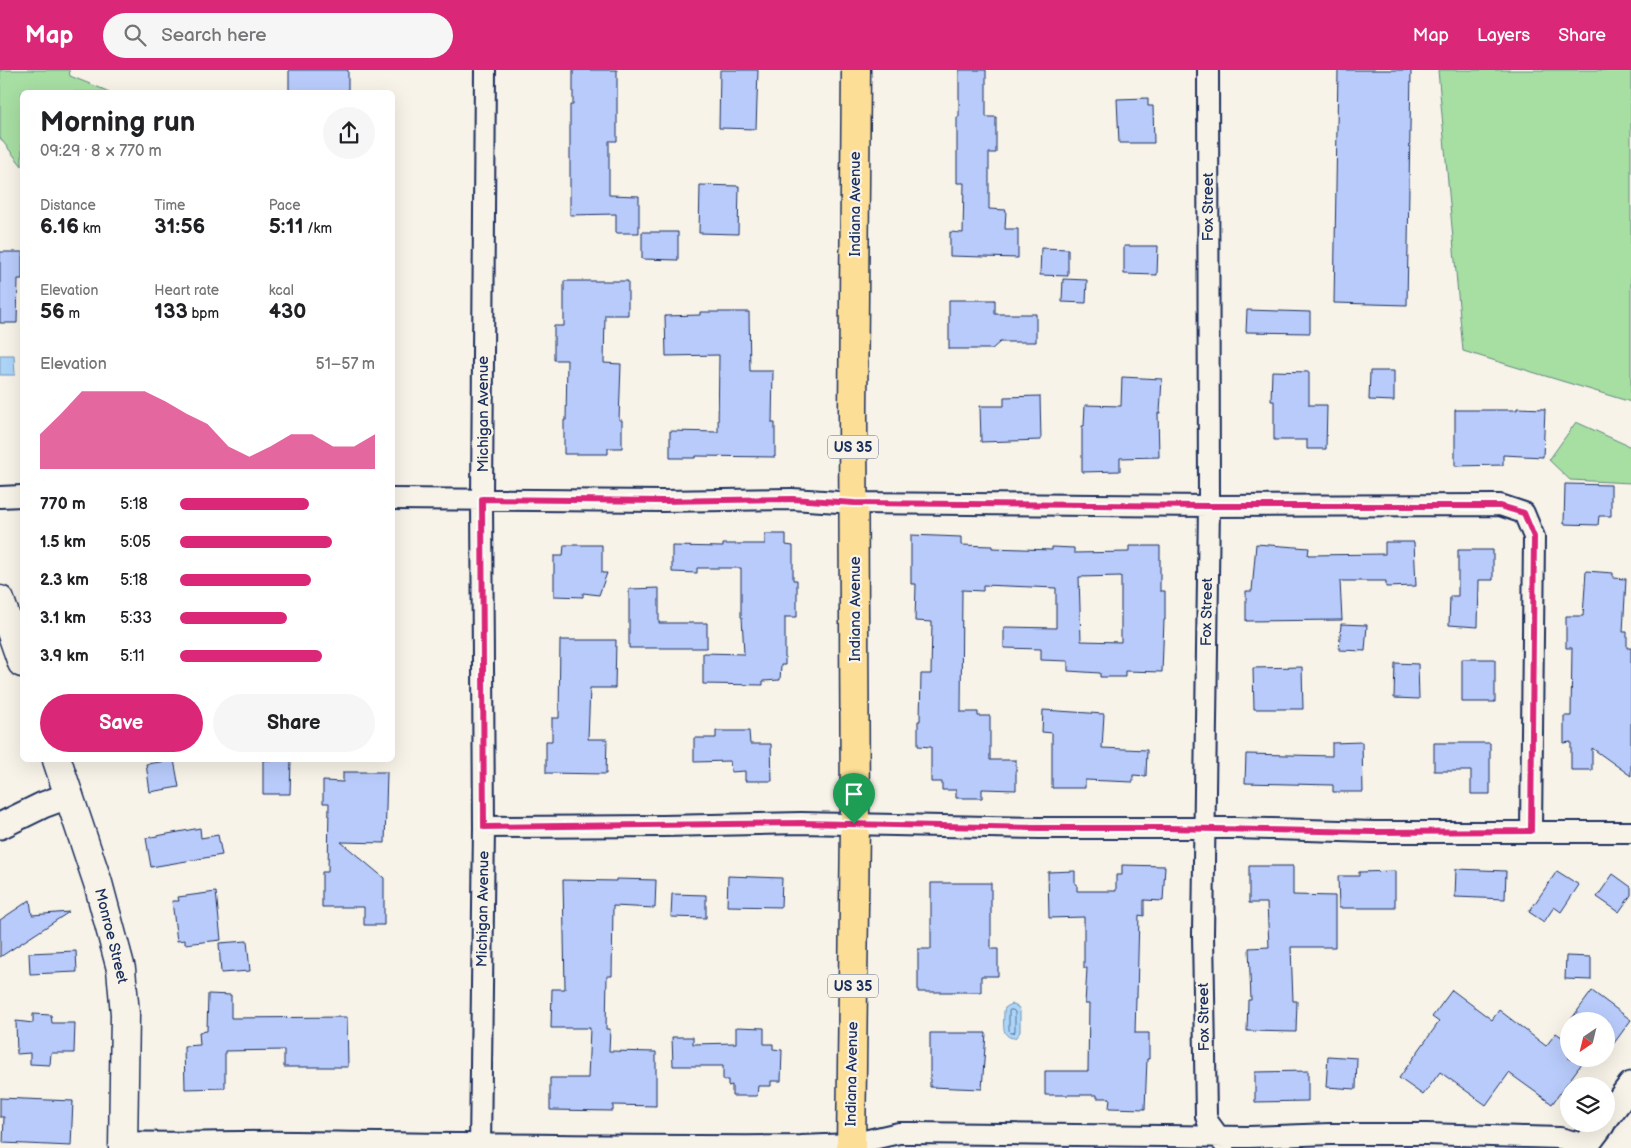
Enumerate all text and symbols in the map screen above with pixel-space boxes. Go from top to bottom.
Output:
search box [103,13,453,58]
text: Map [25,21,73,50]
icon: search [121,21,149,49]
text: Search here [161,24,267,47]
text: Map [1413,25,1449,46]
text: Layers [1477,25,1530,46]
text: Share [1558,25,1606,46]
text: Morning run [40,106,195,139]
button: share [323,107,375,159]
text: 09:29 · 8 × 770 m [40,142,162,161]
street label: Indiana Avenue [846,151,865,257]
street label: Fox Street [1199,172,1218,241]
text: Distance [40,197,96,214]
text: Time [154,197,185,214]
text: Pace [269,197,301,214]
text: 6.16 [40,214,79,239]
text: 31:56 [154,214,205,239]
text: 5:11 [269,214,304,239]
text: km [79,220,101,237]
text: /km [304,220,332,237]
text: Elevation [40,282,98,299]
text: Heart rate [154,282,219,299]
text: kcal [269,282,294,299]
text: 56 [40,299,65,324]
text: 133 [154,299,188,324]
text: 430 [269,299,306,324]
text: m [65,305,80,322]
text: bpm [188,305,219,322]
text: Elevation [40,355,107,374]
text: 51–57 m [315,355,375,374]
street label: Michigan Avenue [474,356,493,472]
road number: US 35 [828,436,878,458]
text: 770 m [40,495,86,514]
text: 5:18 [120,495,148,514]
text: 1.5 km [40,533,86,552]
text: 5:05 [120,533,151,552]
street label: Indiana Avenue [846,556,865,662]
text: 2.3 km [40,571,89,590]
text: 5:18 [120,571,148,590]
street label: Fox Street [1197,577,1217,646]
text: 3.1 km [40,609,86,628]
text: 5:33 [120,609,152,628]
text: 3.9 km [40,647,89,666]
text: 5:11 [120,647,145,666]
button: Save [40,694,203,752]
button: Share [213,694,375,752]
pin [833,773,875,824]
icon: arrive [840,780,868,808]
street label: Michigan Avenue [472,851,494,967]
street label: Monroe Street [90,886,132,986]
road number: US 35 [828,974,878,998]
street label: Fox Street [1194,982,1214,1051]
north arrow [1560,1012,1615,1068]
map controls [1560,1012,1615,1132]
street label: Indiana Avenue [842,1021,862,1127]
button: layers [1560,1077,1615,1132]

